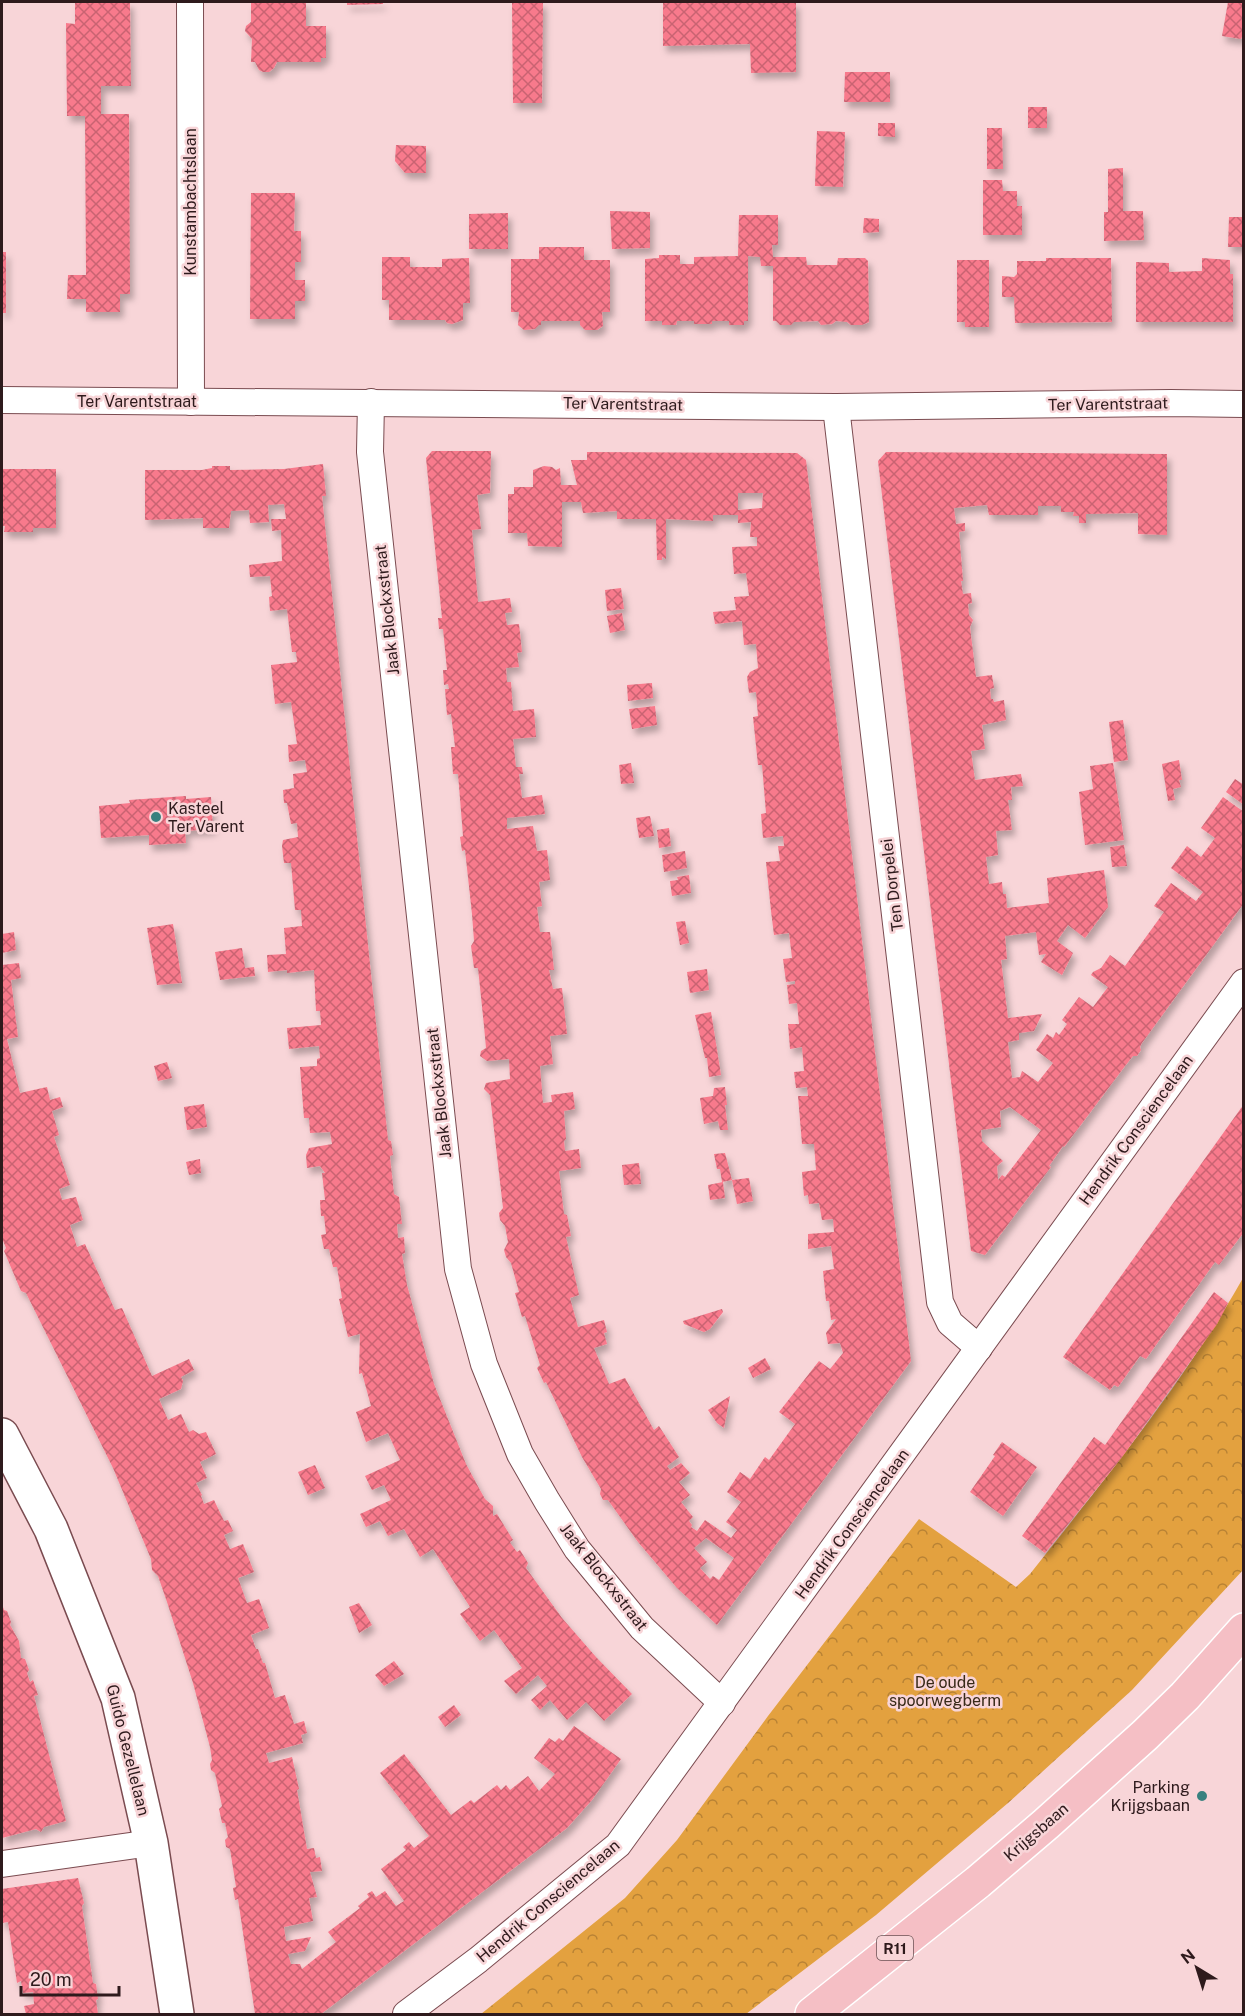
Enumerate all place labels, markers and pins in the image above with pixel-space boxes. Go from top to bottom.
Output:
place label: Kasteel Ter Varent [168,799,244,836]
marker: Kasteel Ter Varent [149,810,163,824]
place label: Parking Krijgsbaan [1111,1778,1190,1815]
marker: Parking Krijgsbaan [1195,1789,1209,1803]

